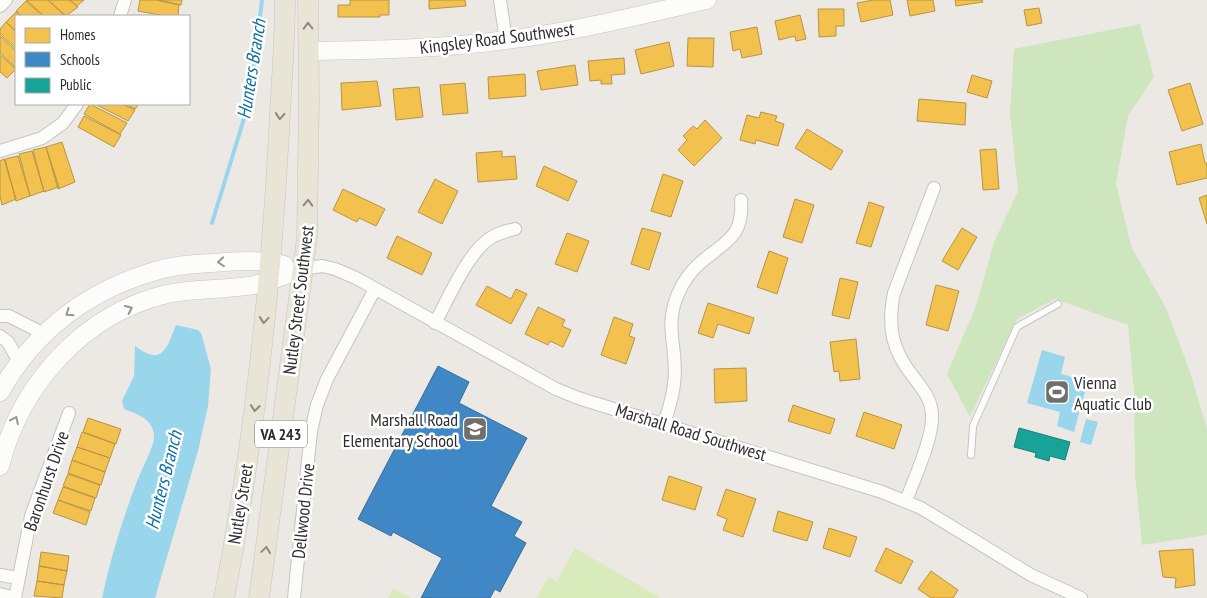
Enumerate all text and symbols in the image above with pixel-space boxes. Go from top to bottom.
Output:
legend [15,15,190,105]
water label: Hunters Branch [231,16,271,121]
street label: Kingsley Road Southwest [418,17,576,59]
one-way arrow [303,21,313,29]
text: Homes [60,25,96,44]
text: Schools [60,50,100,69]
text: Public [60,75,92,94]
one-way arrow [274,112,285,120]
one-way arrow [303,199,313,206]
street label: Nutley Street Southwest [277,224,319,376]
one-way arrow [216,257,224,268]
one-way arrow [124,304,133,315]
one-way arrow [65,307,75,316]
one-way arrow [259,317,270,325]
place label: Vienna Aquatic Club [1073,371,1152,415]
sports icon: Vienna Aquatic Club [1044,379,1070,405]
street label: Marshall Road Southwest [613,398,769,466]
one-way arrow [250,405,261,413]
place label: Marshall Road Elementary School [343,408,459,452]
one-way arrow [9,416,20,425]
school or university icon: Marshall Road Elementary School [462,416,488,442]
road number: VA 243 [255,420,307,448]
water label: Hunters Branch [139,427,187,532]
street label: Baronhurst Drive [18,428,74,534]
street label: Nutley Street [222,462,258,546]
street label: Dellwood Drive [287,462,319,560]
one-way arrow [260,546,271,554]

